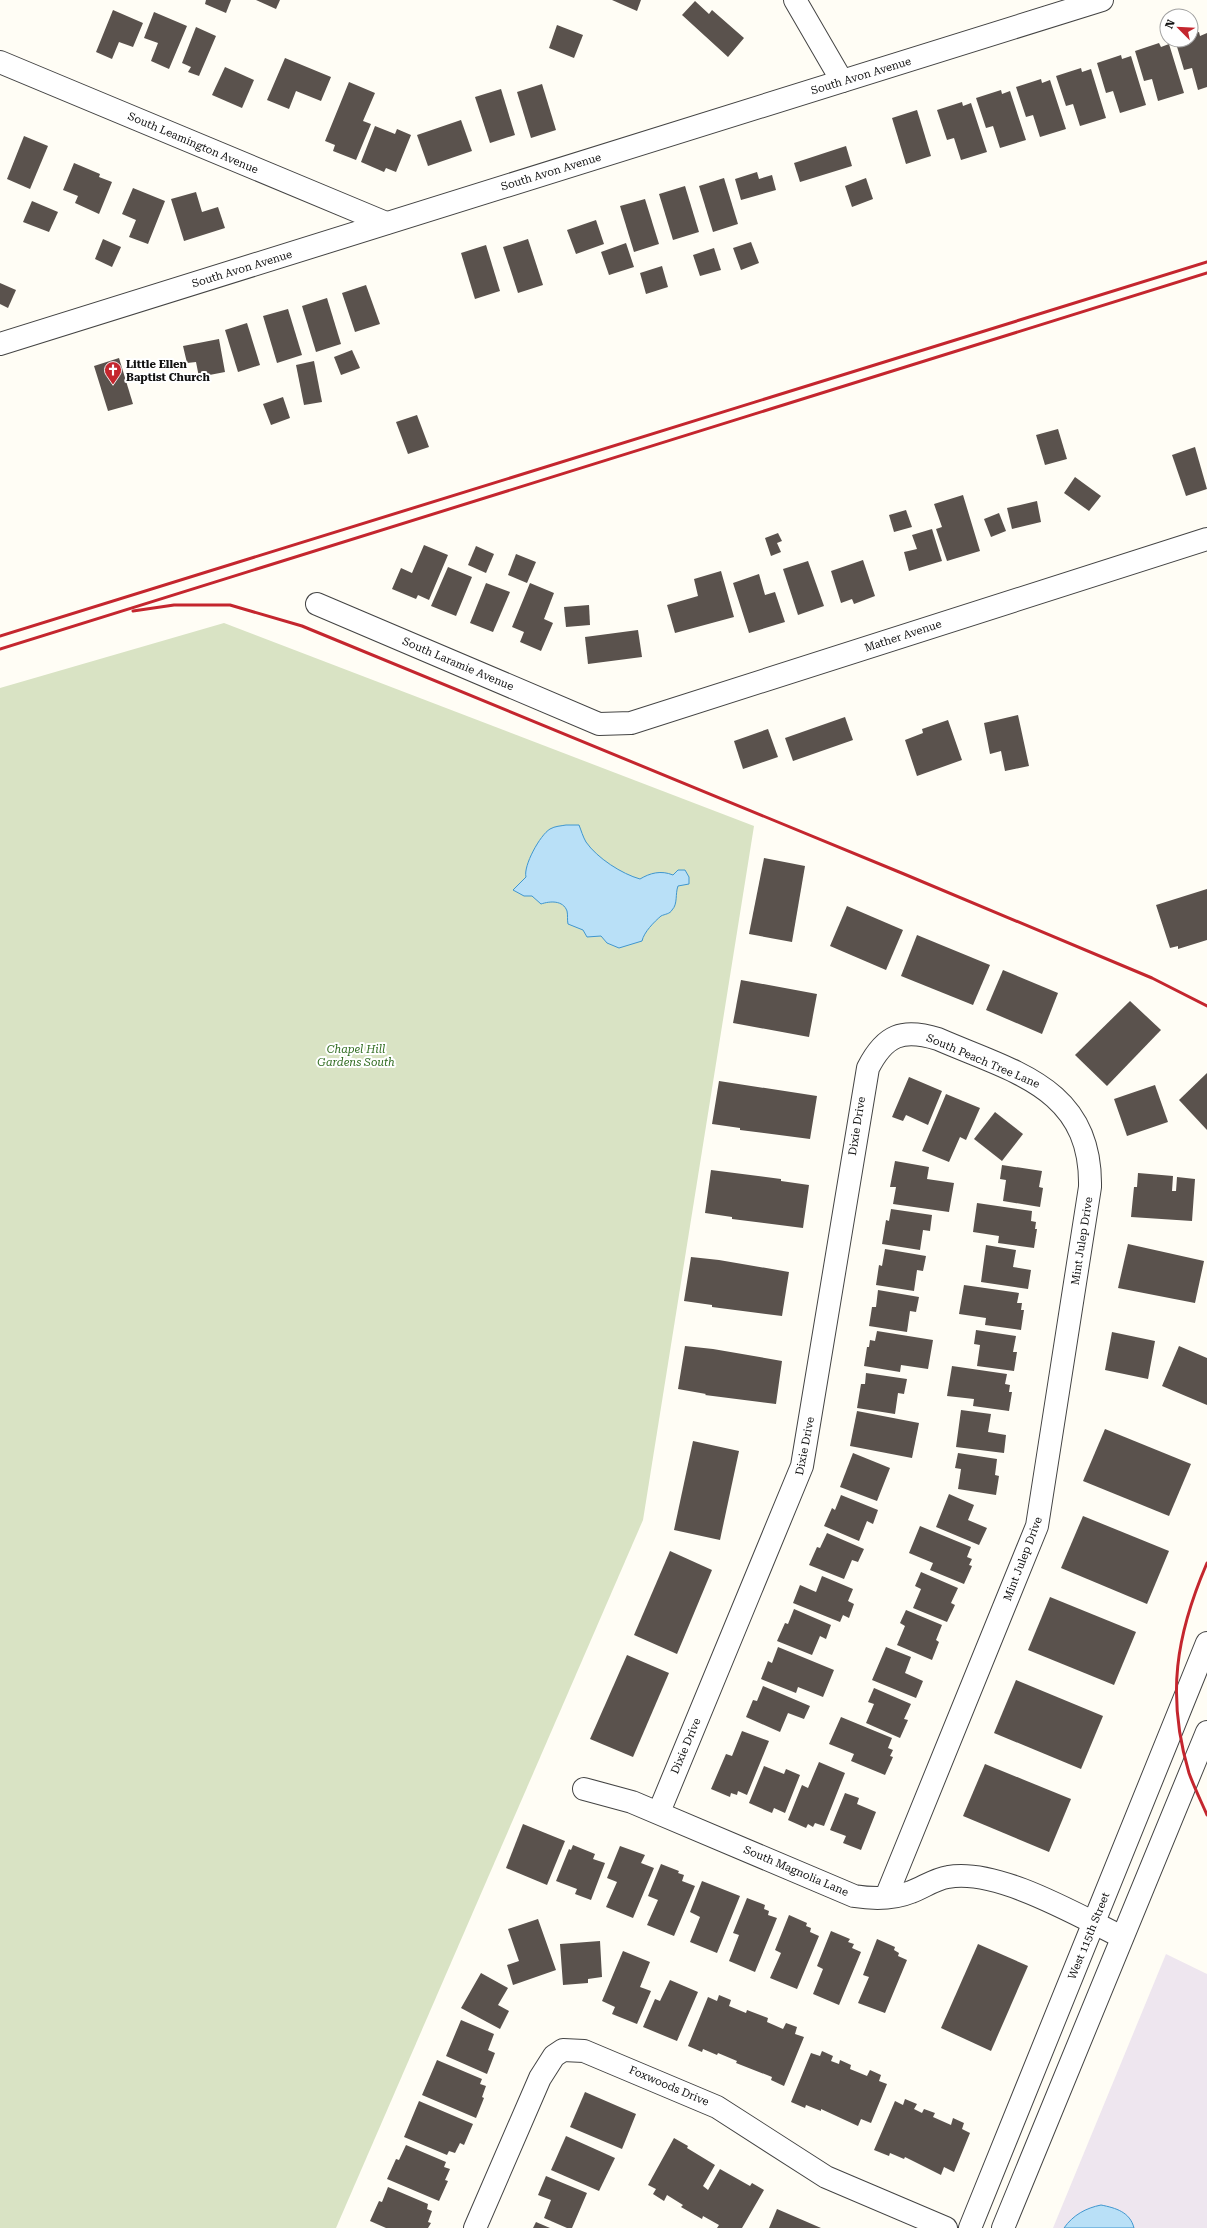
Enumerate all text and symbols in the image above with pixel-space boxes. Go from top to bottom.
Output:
north arrow [1159,8,1199,48]
text: N [1163,17,1178,31]
street label: South Avon Avenue [809,55,913,97]
street label: South Leamington Avenue [126,110,260,176]
street label: South Avon Avenue [499,151,603,193]
street label: South Avon Avenue [190,248,294,290]
place label: Little Ellen Baptist Church [126,358,210,384]
church icon: Little Ellen Baptist Church [103,360,123,385]
street label: Mather Avenue [863,617,943,655]
street label: South Laramie Avenue [400,635,516,693]
street label: South Peach Tree Lane [924,1031,1042,1091]
park label: Chapel Hill Gardens South [317,1043,395,1069]
street label: Dixie Drive [846,1096,868,1156]
street label: Mint Julep Drive [1069,1196,1095,1286]
street label: Dixie Drive [793,1416,817,1476]
street label: Mint Julep Drive [1001,1515,1045,1603]
street label: Dixie Drive [668,1716,704,1776]
street label: South Magnolia Lane [742,1843,850,1899]
street label: West 115th Street [1066,1891,1112,1981]
street label: Foxwoods Drive [627,2063,711,2109]

